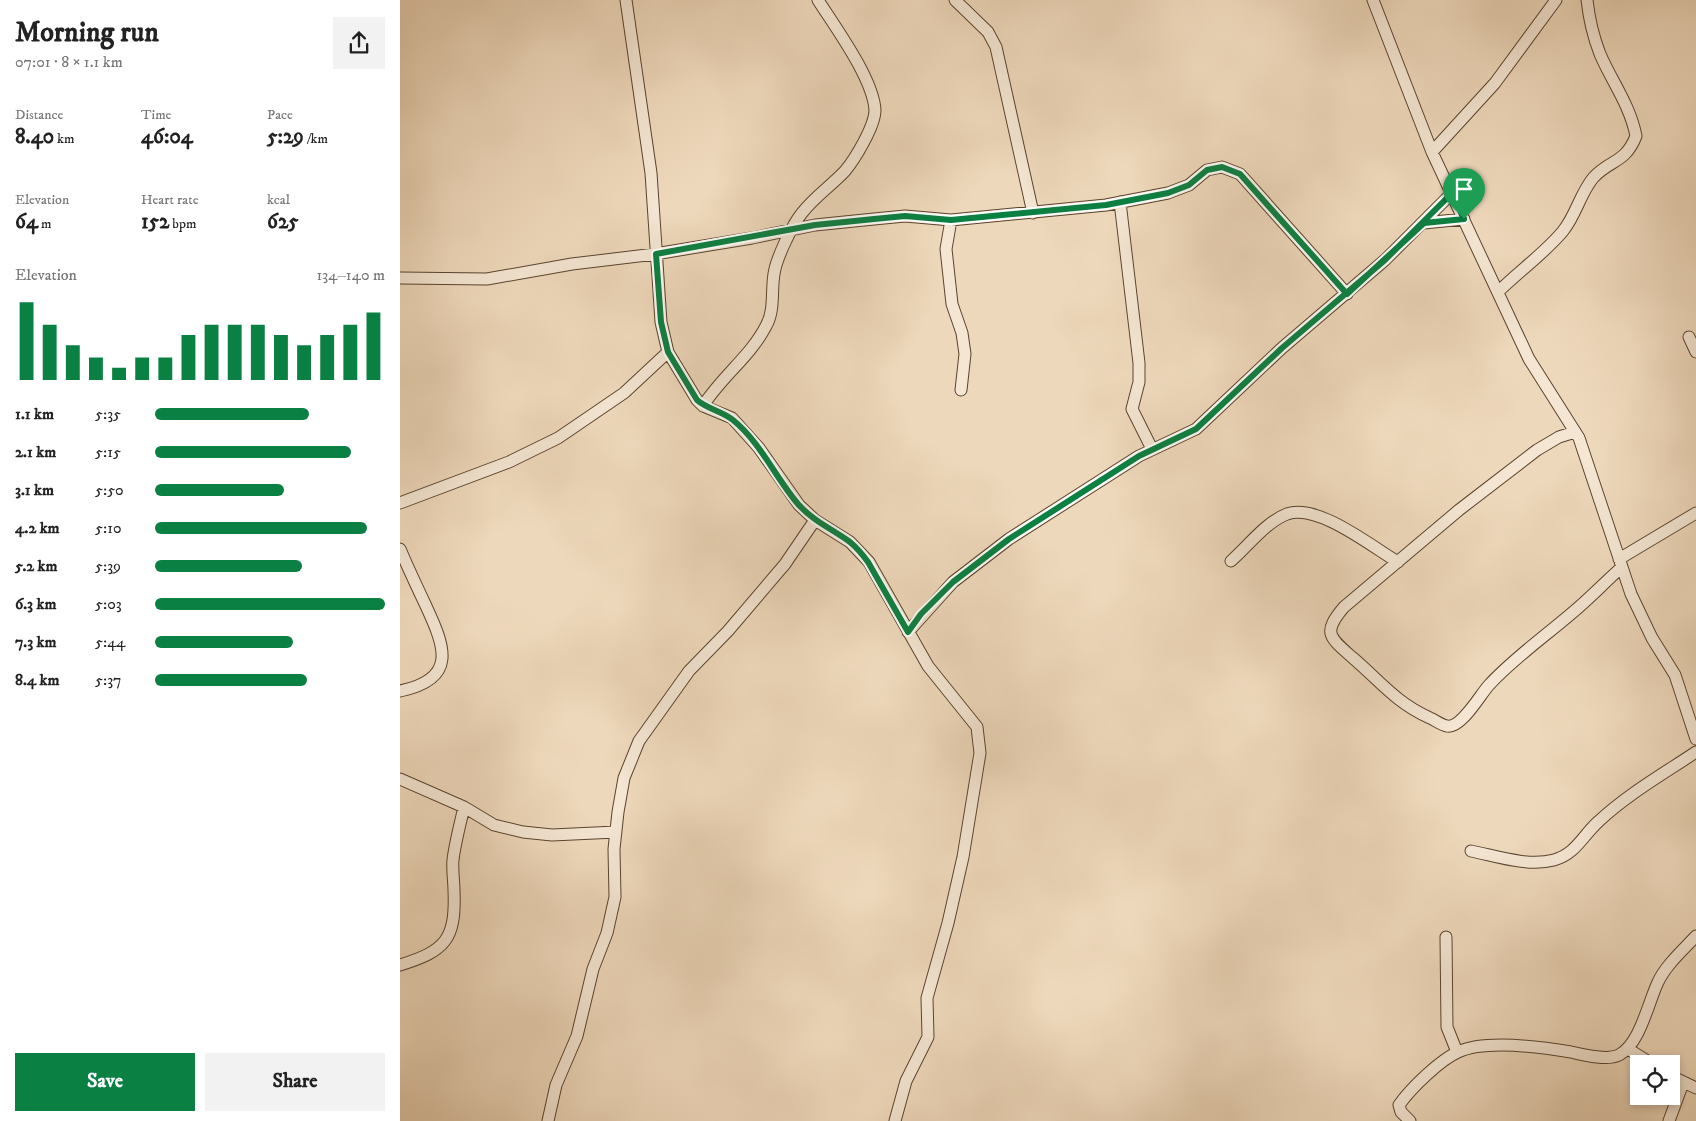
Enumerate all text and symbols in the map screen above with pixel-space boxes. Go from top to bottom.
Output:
text: Morning run [15,15,159,50]
button: share [333,17,385,69]
text: 07:01 · 8 × 1.1 km [15,52,123,72]
text: Distance [15,106,63,124]
text: Time [141,106,171,124]
text: Pace [267,106,293,124]
text: 8.40 [15,124,54,150]
text: 46:04 [141,124,193,150]
text: 5:29 [267,124,304,150]
text: km [54,130,75,148]
text: /km [304,130,328,148]
pin [1443,168,1485,219]
icon: arrive [1450,175,1478,203]
text: Elevation [15,191,69,209]
text: Heart rate [141,191,198,209]
text: kcal [267,191,290,209]
text: 64 [15,209,38,235]
text: 152 [141,209,169,235]
text: 625 [267,209,299,235]
text: m [38,215,52,233]
text: bpm [169,215,196,233]
text: Elevation [15,265,77,285]
text: 134–140 m [316,265,385,285]
text: 1.1 km [15,404,54,424]
text: 5:35 [95,404,121,424]
text: 2.1 km [15,442,56,462]
text: 5:15 [95,442,121,462]
text: 3.1 km [15,480,54,500]
text: 5:50 [95,480,124,500]
text: 4.2 km [15,518,60,538]
text: 5:10 [95,518,122,538]
text: 5.2 km [15,556,58,576]
text: 5:39 [95,556,121,576]
text: 6.3 km [15,594,56,614]
text: 5:03 [95,594,122,614]
text: 7.3 km [15,632,56,652]
text: 5:44 [95,632,126,652]
text: 8.4 km [15,670,60,690]
text: 5:37 [95,670,122,690]
button: Save [15,1053,195,1111]
button: Share [205,1053,385,1111]
map controls [1630,1055,1680,1105]
button: locate [1630,1055,1680,1105]

